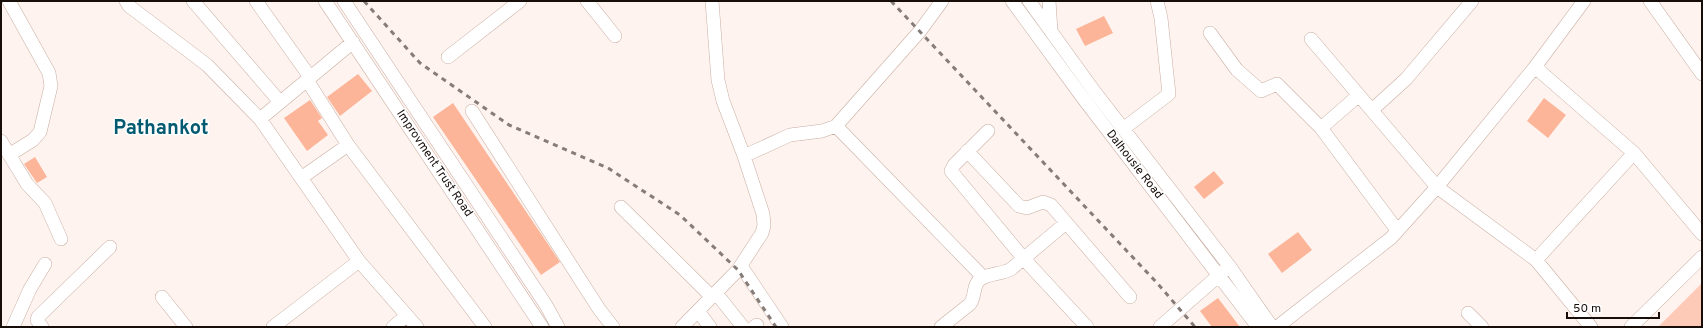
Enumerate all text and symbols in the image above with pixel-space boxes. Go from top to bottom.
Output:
street label: Improvment Trust Road [392,107,476,220]
district label: Pathankot [113,116,209,142]
street label: Dalhousie Road [1102,127,1166,202]
scale bar [1567,294,1659,320]
text: 50 m [1573,301,1601,317]

